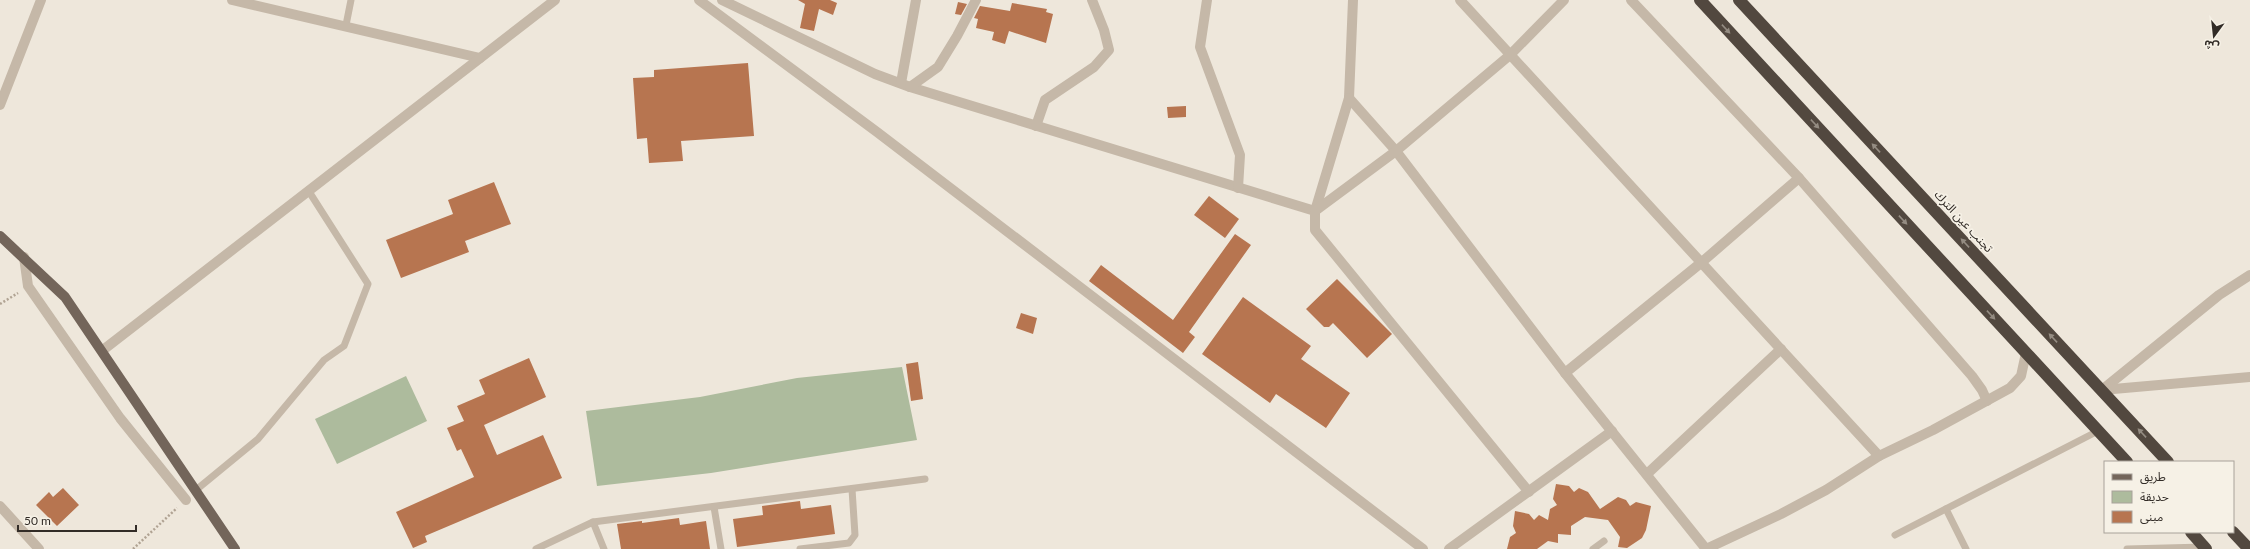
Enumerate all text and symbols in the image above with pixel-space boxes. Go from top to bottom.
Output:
north arrow [2194,16,2234,56]
one-way arrow [1722,23,1731,34]
text: ش [2202,37,2221,54]
one-way arrow [1810,119,1819,129]
one-way arrow [1871,143,1881,153]
street label: تجنب عين الترك [1931,187,1997,256]
one-way arrow [1898,215,1907,224]
one-way arrow [1960,238,1969,248]
one-way arrow [1986,310,1996,320]
one-way arrow [2048,333,2058,343]
one-way arrow [2137,428,2146,439]
legend [2104,461,2234,533]
text: طريق [2140,469,2166,485]
text: حديقة [2140,489,2169,504]
scale bar [18,507,136,533]
text: مبنى [2140,509,2163,524]
text: 50 m [24,513,51,528]

